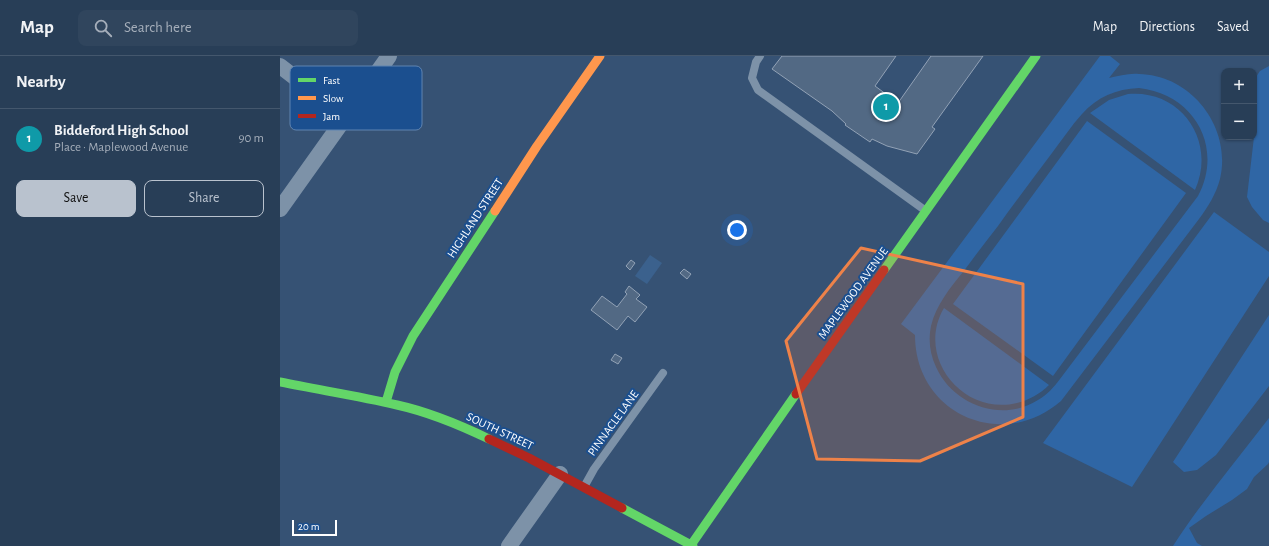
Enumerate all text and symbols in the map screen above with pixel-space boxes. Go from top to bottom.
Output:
search box [78,10,358,46]
icon: search [92,17,114,39]
text: Map [20,18,54,37]
text: Search here [124,20,192,35]
text: Map [1093,20,1117,34]
text: Directions [1139,20,1195,34]
text: Saved [1217,20,1249,34]
legend [290,66,422,130]
map controls [1221,68,1257,140]
button: + [1221,68,1257,104]
text: Nearby [16,73,66,90]
text: Fast [323,75,341,86]
pin: 1 [873,92,899,122]
text: Slow [323,93,344,104]
button: − [1221,104,1257,140]
text: Jam [323,111,340,122]
text: Biddeford High School [54,123,189,138]
text: 1 [27,132,31,145]
text: 90 m [238,132,264,145]
text: Place · Maplewood Avenue [54,141,188,154]
street label: HIGHLAND STREET [445,176,505,260]
button: Save [16,180,136,217]
button: Share [144,180,264,217]
your location [727,220,747,240]
street label: MAPLEWOOD AVENUE [816,245,890,341]
street label: PINNACLE LANE [585,388,641,458]
street label: SOUTH STREET [465,410,535,452]
scale bar [292,518,337,537]
text: 20 m [298,521,319,532]

